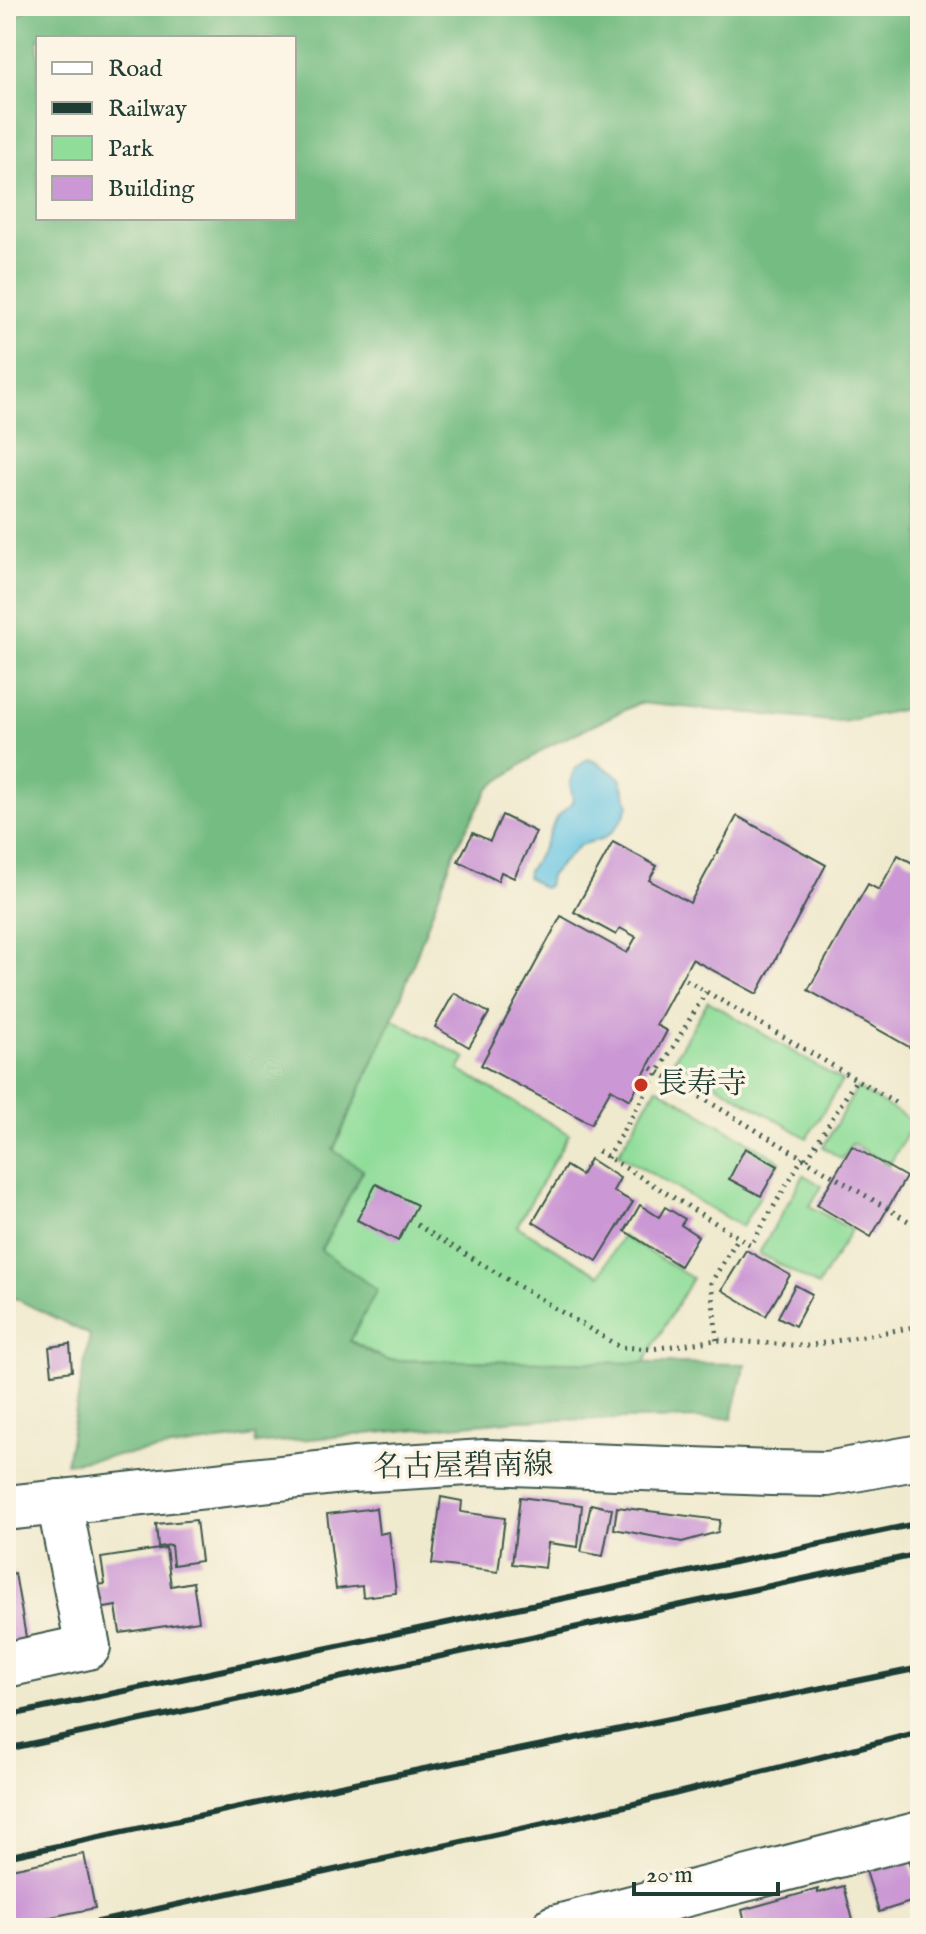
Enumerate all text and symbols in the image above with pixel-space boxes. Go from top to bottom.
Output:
legend [36,36,296,220]
text: Road [108,54,162,85]
text: Railway [108,94,187,125]
text: Park [108,134,154,165]
text: Building [108,174,195,205]
place label: 長寿寺 [657,1066,747,1104]
marker: 長寿寺 [632,1076,650,1094]
street label: 名古屋碧南線 [373,1446,553,1488]
scale bar [634,1846,778,1896]
text: 20 m [646,1860,693,1891]

